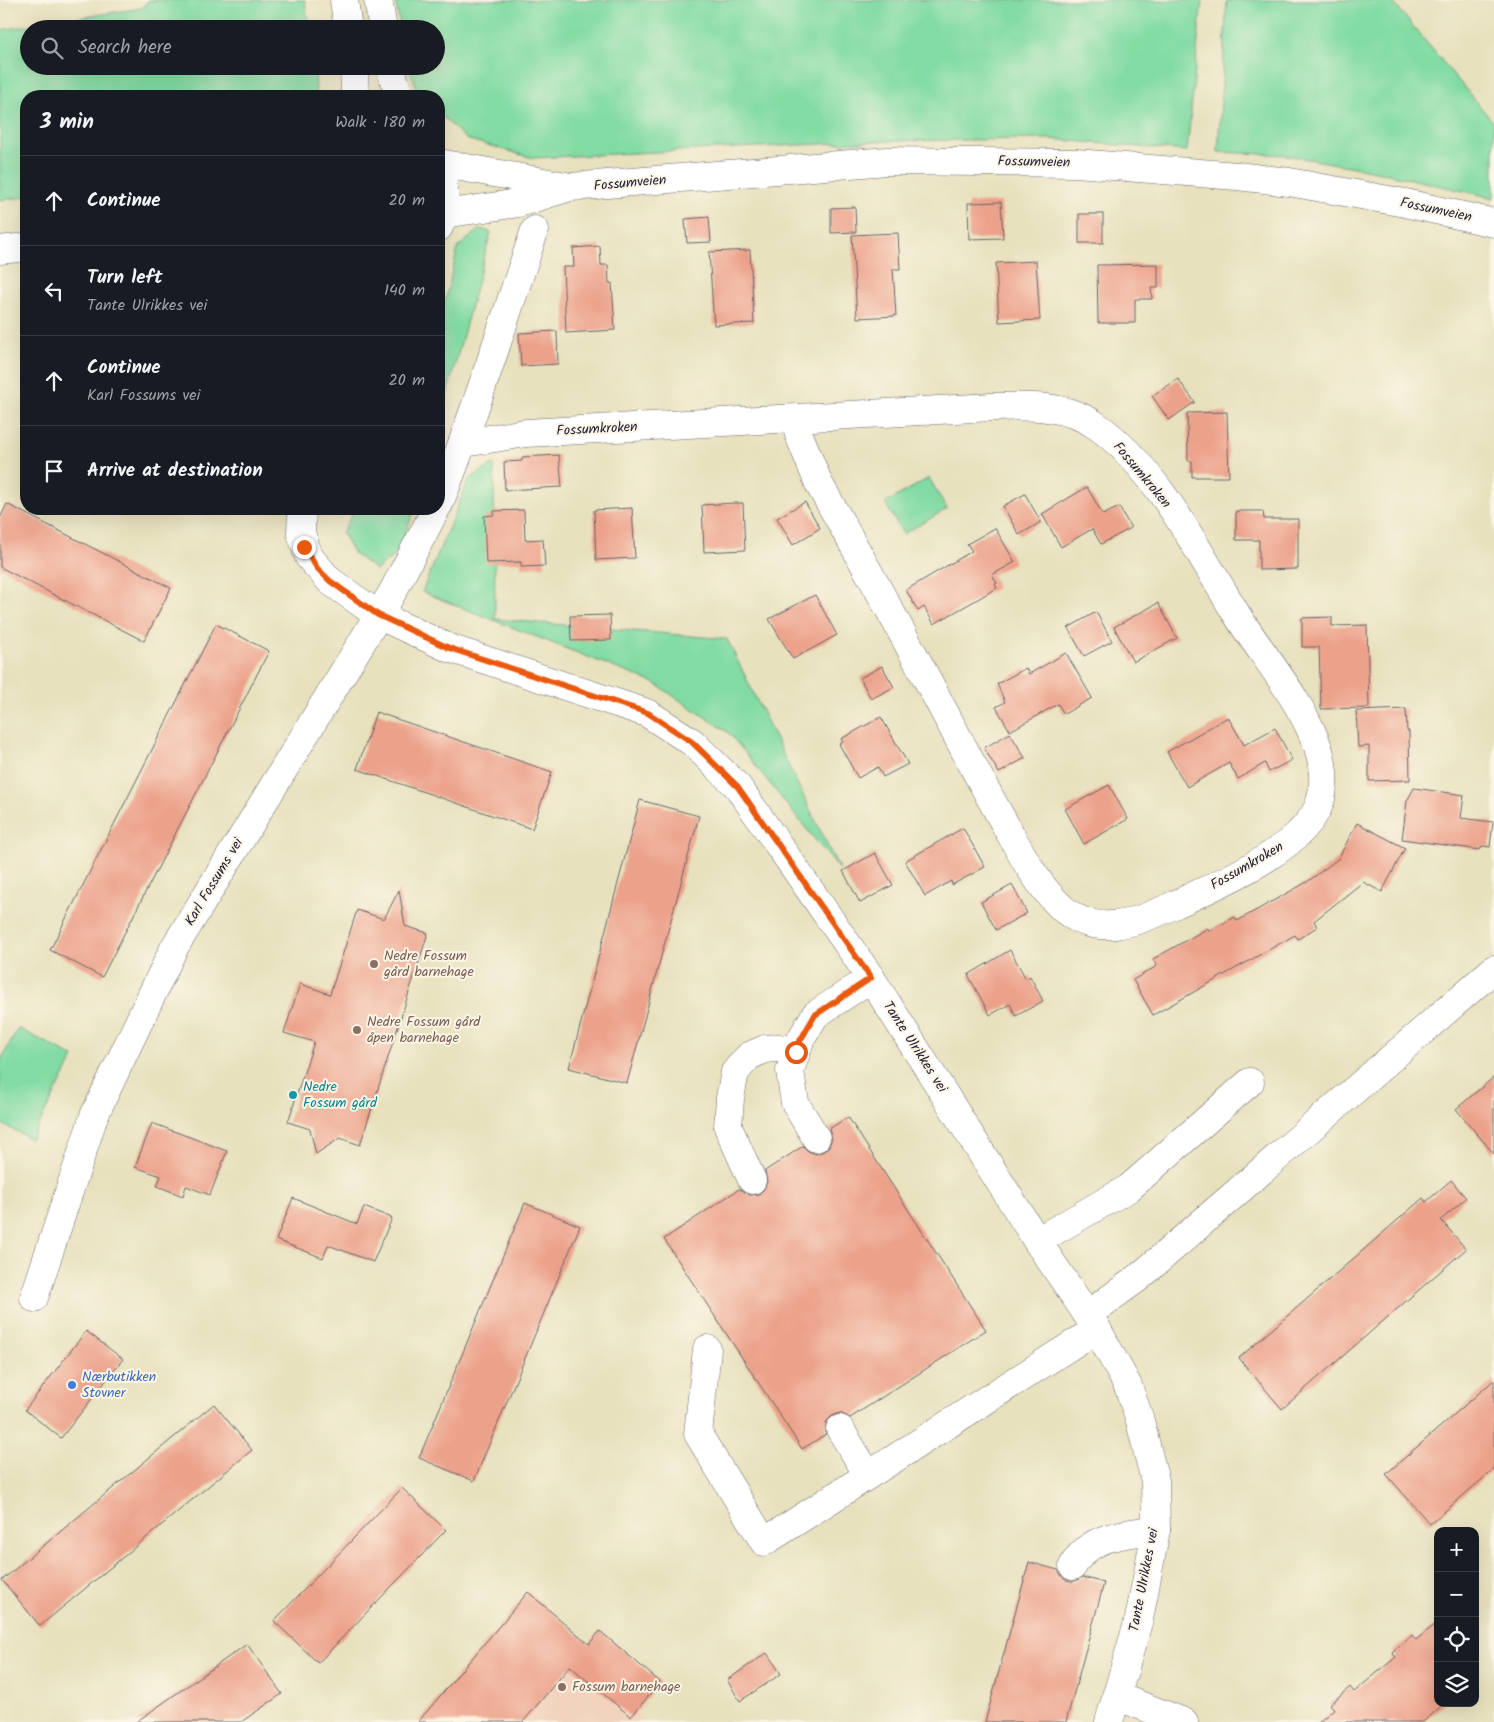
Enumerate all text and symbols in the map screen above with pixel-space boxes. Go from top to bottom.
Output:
search box [20,20,445,75]
text: Search here [78,33,172,63]
icon: search [38,34,66,62]
text: 3 min [40,106,94,139]
text: Walk · 180 m [335,110,425,135]
street label: Fossumveien [997,150,1071,174]
street label: Fossumveien [593,169,667,197]
text: Continue [87,186,160,216]
icon: ahead [40,187,68,215]
text: 20 m [389,188,425,213]
street label: Fossumveien [1398,192,1474,228]
text: Turn left [87,263,162,293]
icon: left [40,277,68,305]
text: 140 m [384,278,425,303]
text: Tante Ulrikkes vei [87,293,207,318]
text: Continue [87,353,160,383]
icon: ahead [40,367,68,395]
text: 20 m [389,368,425,393]
text: Karl Fossums vei [87,383,200,408]
street label: Fossumkroken [556,416,638,442]
street label: Fossumkroken [1107,437,1177,513]
text: Arrive at destination [87,456,263,486]
icon: arrive [40,457,68,485]
route end [293,536,316,559]
street label: Karl Fossums vei [179,833,249,930]
street label: Fossumkroken [1206,836,1288,896]
place label: Nedre Fossum gård barnehage [383,945,475,983]
marker: Nedre Fossum gård barnehage [368,958,380,970]
street label: Tante Ulrikkes vei [877,997,953,1098]
place label: Nedre Fossum gård åpen barnehage [367,1011,481,1049]
marker: Nedre Fossum gård åpen barnehage [351,1024,363,1036]
route start [785,1041,808,1064]
place label: Nedre Fossum gård [303,1076,378,1114]
marker: Nedre Fossum gård [287,1089,299,1101]
place label: Nærbutikken Stovner [82,1366,156,1404]
marker: Nærbutikken Stovner [66,1379,78,1391]
street label: Tante Ulrikkes vei [1123,1526,1165,1634]
map controls [1434,1527,1479,1707]
button: + [1434,1527,1479,1572]
button: − [1434,1572,1479,1617]
button: locate [1434,1617,1479,1662]
button: layers [1434,1662,1479,1707]
place label: Fossum barnehage [572,1676,681,1698]
marker: Fossum barnehage [556,1681,568,1693]

